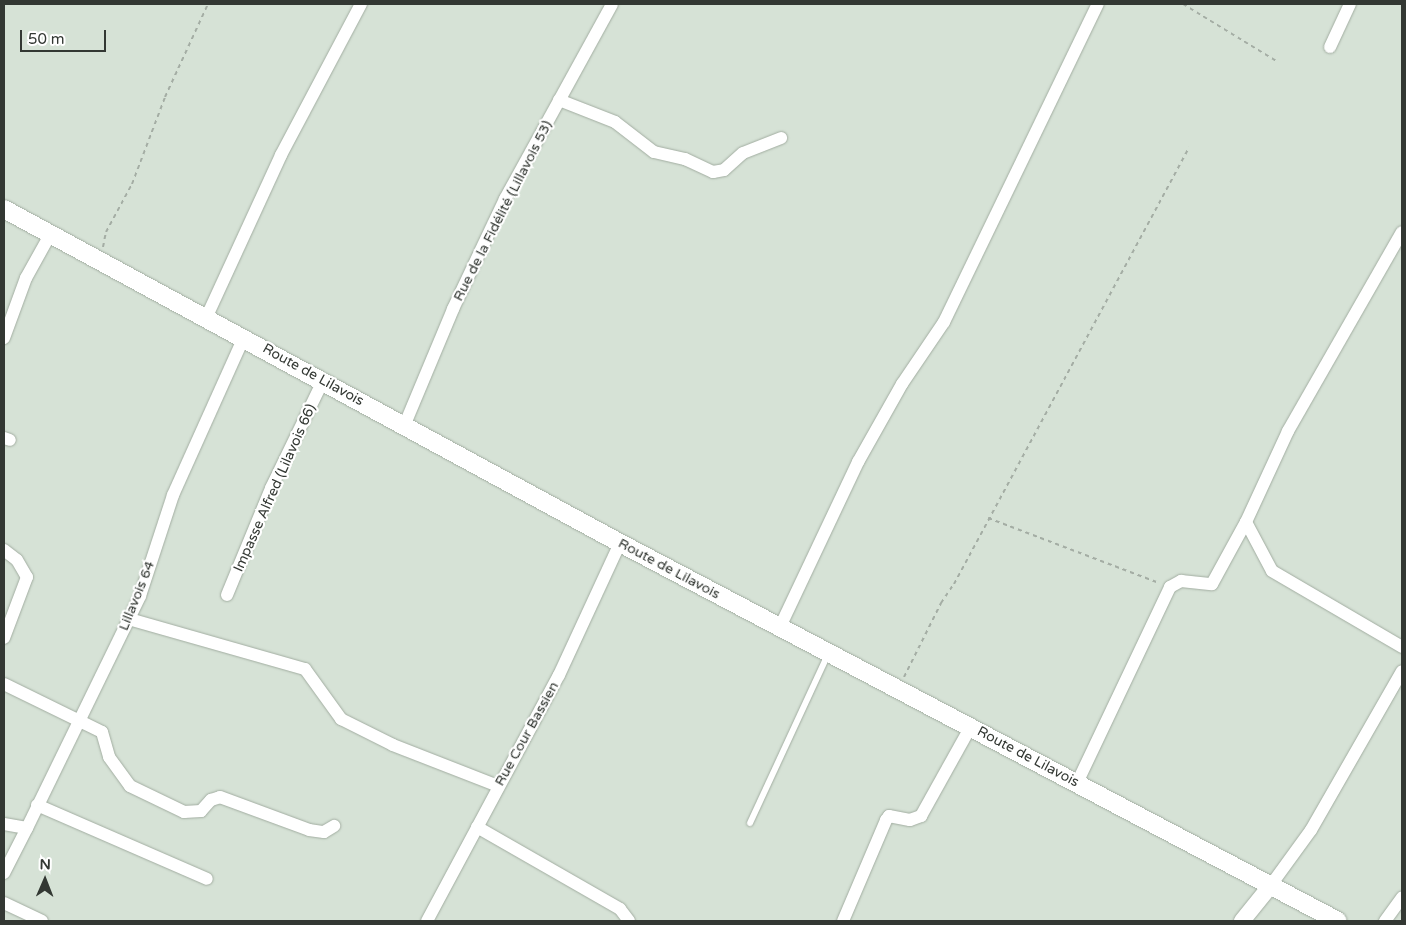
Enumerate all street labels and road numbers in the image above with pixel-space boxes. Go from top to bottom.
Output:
street label: Rue de la Fidélité (Lillavois 53) [450,118,556,304]
street label: Route de Lilavois [259,340,367,410]
street label: Impasse Alfred (Lilavois 66) [230,401,320,575]
street label: Route de Lilavois [615,535,723,603]
street label: Lillavois 64 [115,559,159,633]
street label: Rue Cour Bassien [491,679,563,789]
street label: Route de Lilavois [974,723,1082,791]

